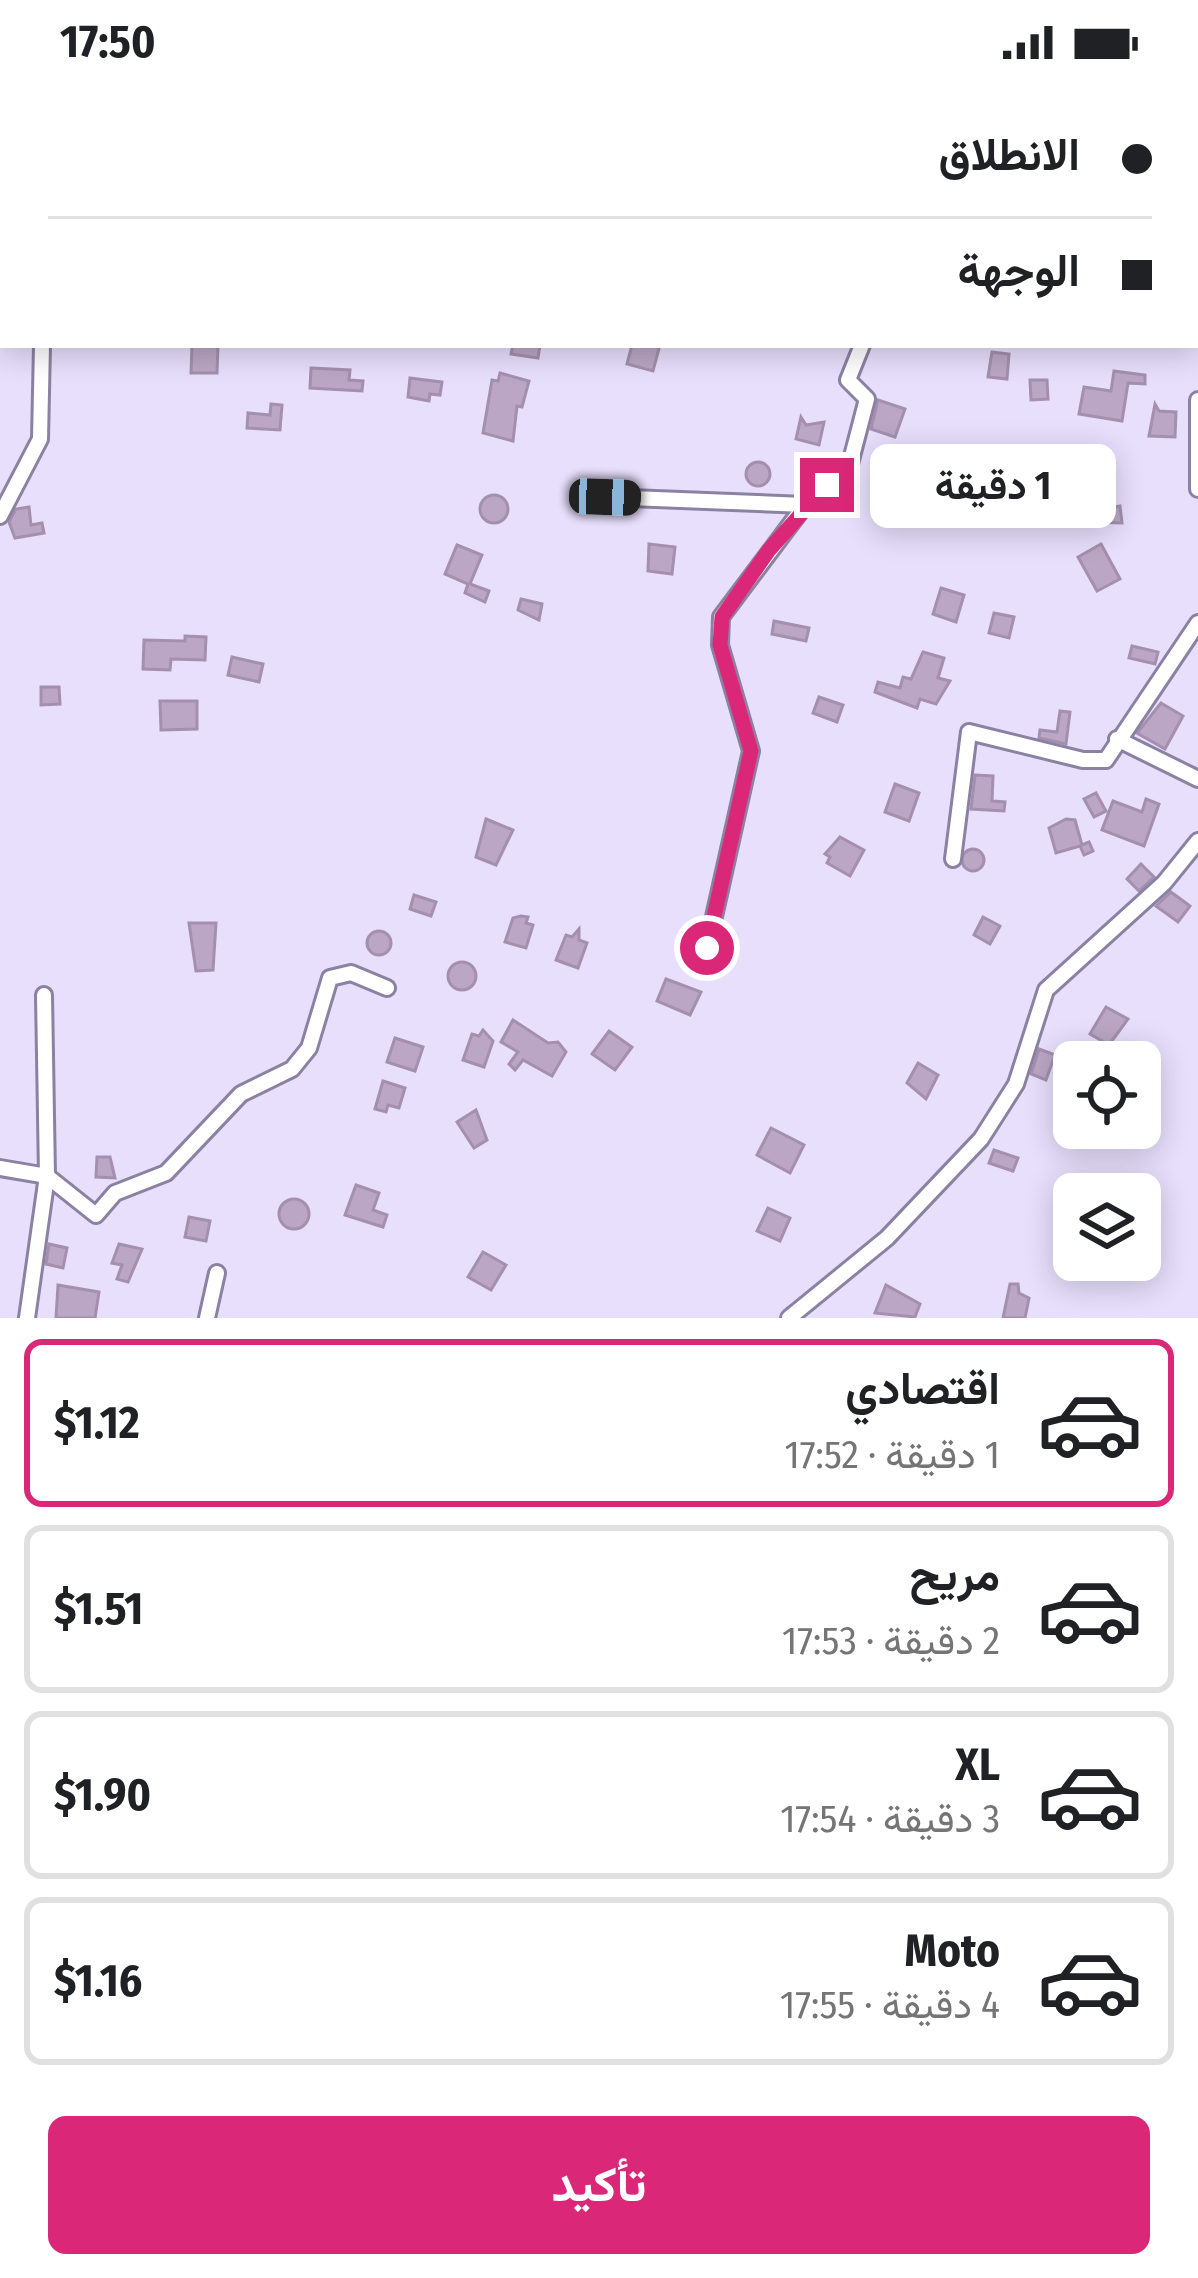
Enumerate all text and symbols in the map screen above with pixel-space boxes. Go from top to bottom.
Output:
text: 17:50 [60,15,156,69]
text: الانطلاق [939,128,1080,182]
text: الوجهة [958,244,1080,298]
callout: 1 دقيقة [869,443,1115,527]
route end [800,458,854,512]
text: 1 دقيقة [935,463,1051,509]
car [568,478,642,516]
route start [680,921,734,975]
map controls [1053,1041,1161,1281]
button: locate [1053,1041,1161,1149]
button: layers [1053,1173,1161,1281]
text: اقتصادي [845,1362,1000,1416]
icon: car [1036,1369,1144,1477]
text: $1.12 [54,1396,140,1450]
text: 1 دقيقة · 17:52 [785,1432,1000,1478]
text: مريح [909,1548,1000,1602]
icon: car [1036,1555,1144,1663]
text: $1.51 [54,1582,143,1636]
text: 2 دقيقة · 17:53 [782,1618,1000,1664]
text: XL [955,1738,1000,1792]
icon: car [1036,1741,1144,1849]
text: $1.90 [54,1768,151,1822]
text: 3 دقيقة · 17:54 [780,1796,1000,1842]
text: Moto [905,1924,1000,1978]
icon: car [1036,1927,1144,2035]
text: $1.16 [54,1954,142,2008]
text: 4 دقيقة · 17:55 [780,1982,1000,2028]
button: تأكيد [48,2116,1150,2254]

